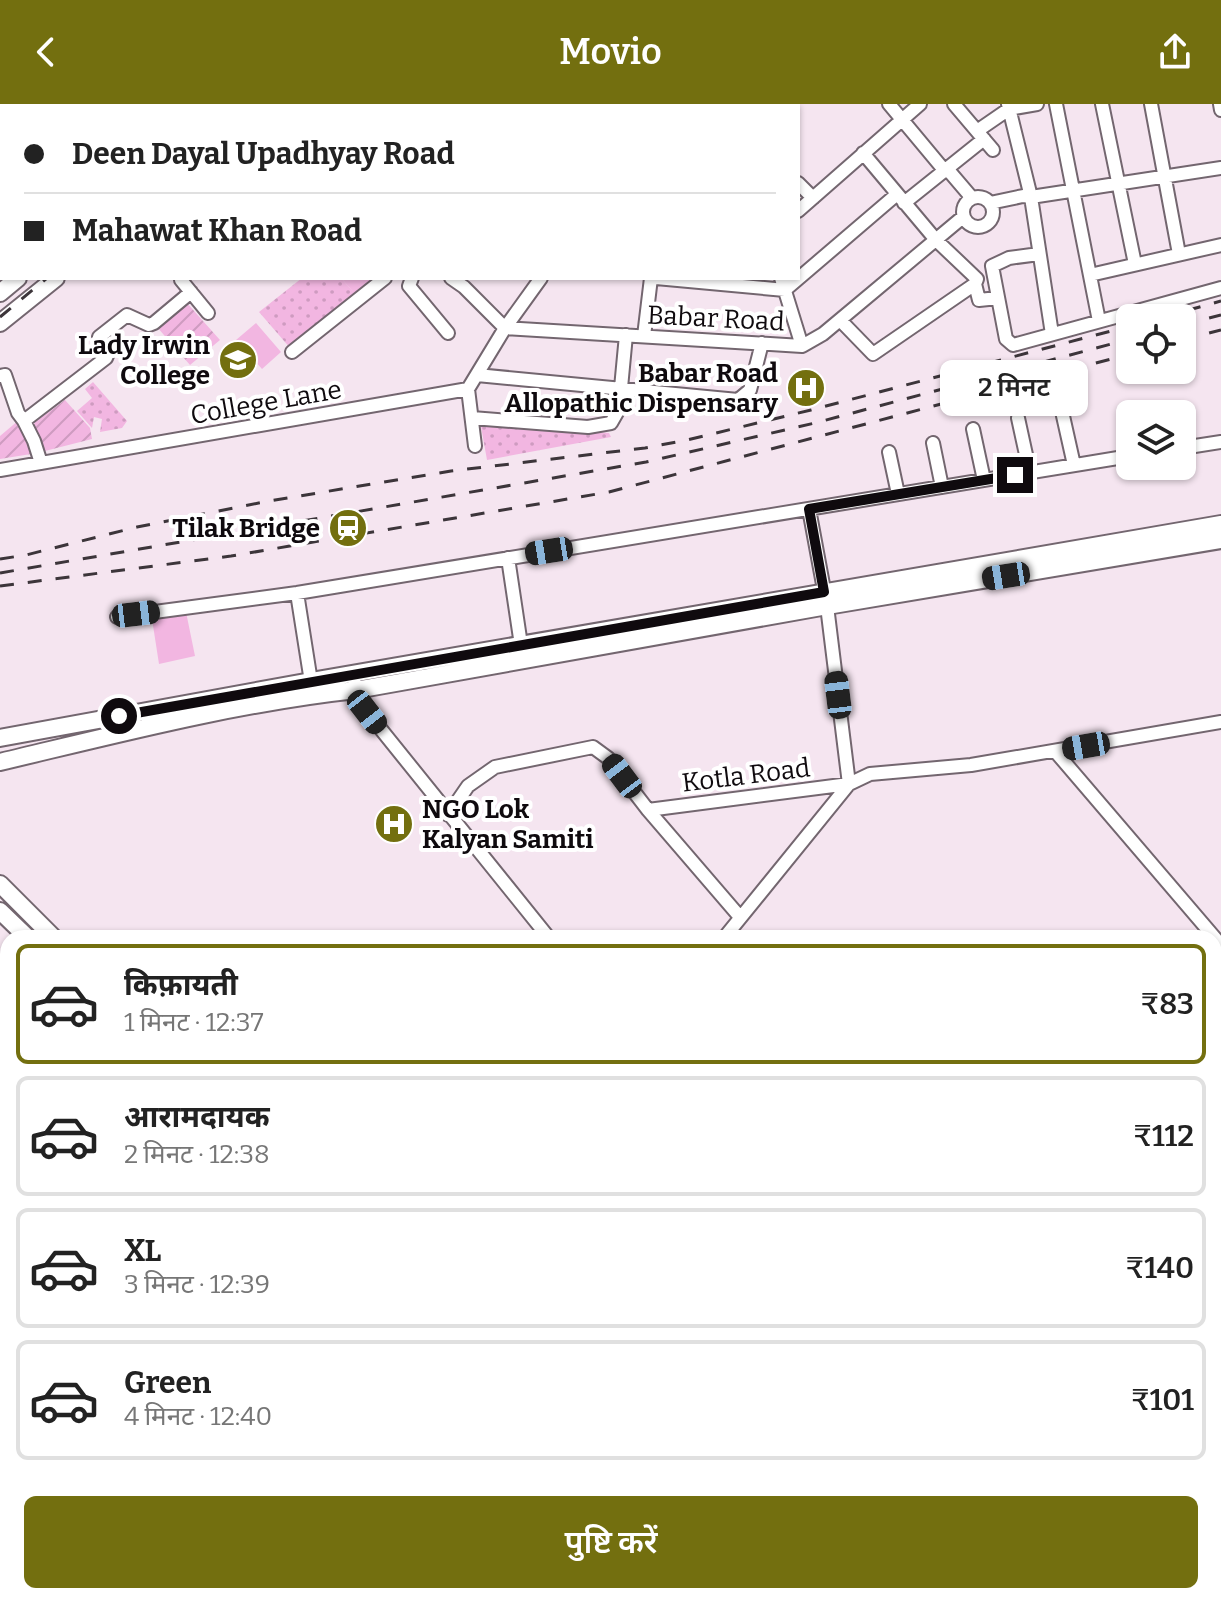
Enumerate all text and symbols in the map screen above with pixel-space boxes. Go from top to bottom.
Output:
icon: back [24,30,68,74]
text: Movio [559,30,662,74]
icon: share [1153,30,1197,74]
text: Deen Dayal Upadhyay Road [72,136,455,172]
text: Mahawat Khan Road [72,213,362,249]
street label: Babar Road [647,299,785,338]
map controls [1116,304,1196,480]
button: locate [1116,304,1196,384]
place label: Lady Irwin College [78,330,210,391]
school or university icon: Lady Irwin College [217,339,259,381]
place label: Babar Road Allopathic Dispensary [504,358,779,419]
callout: 2 मिनट [941,359,1089,415]
hospital icon: Babar Road Allopathic Dispensary [785,367,827,409]
text: 2 मिनट [978,372,1050,403]
street label: College Lane [188,374,344,431]
button: layers [1116,400,1196,480]
route end [997,457,1033,493]
station icon: Tilak Bridge [327,507,369,549]
place label: Tilak Bridge [172,513,320,544]
car [523,535,575,567]
car [980,560,1032,592]
car [111,599,161,629]
car [823,670,853,720]
car [343,686,391,738]
route start [101,698,137,734]
car [1060,730,1112,762]
car [598,750,646,802]
street label: Kotla Road [680,752,812,799]
place label: NGO Lok Kalyan Samiti [422,794,594,855]
hospital icon: NGO Lok Kalyan Samiti [373,803,415,845]
text: किफ़ायती [124,967,238,1003]
icon: car [28,968,100,1040]
text: ₹83 [1140,986,1194,1022]
text: 1 मिनट · 12:37 [124,1007,264,1038]
text: आरामदायक [124,1099,270,1135]
icon: car [28,1100,100,1172]
text: ₹112 [1133,1118,1194,1154]
text: 2 मिनट · 12:38 [124,1139,270,1170]
icon: car [28,1232,100,1304]
text: XL [124,1233,161,1269]
text: ₹140 [1125,1250,1194,1286]
text: 3 मिनट · 12:39 [124,1269,270,1300]
icon: car [28,1364,100,1436]
text: Green [124,1365,211,1401]
text: ₹101 [1131,1382,1194,1418]
text: 4 मिनट · 12:40 [124,1401,272,1432]
button: पुष्टि करें [24,1496,1198,1588]

